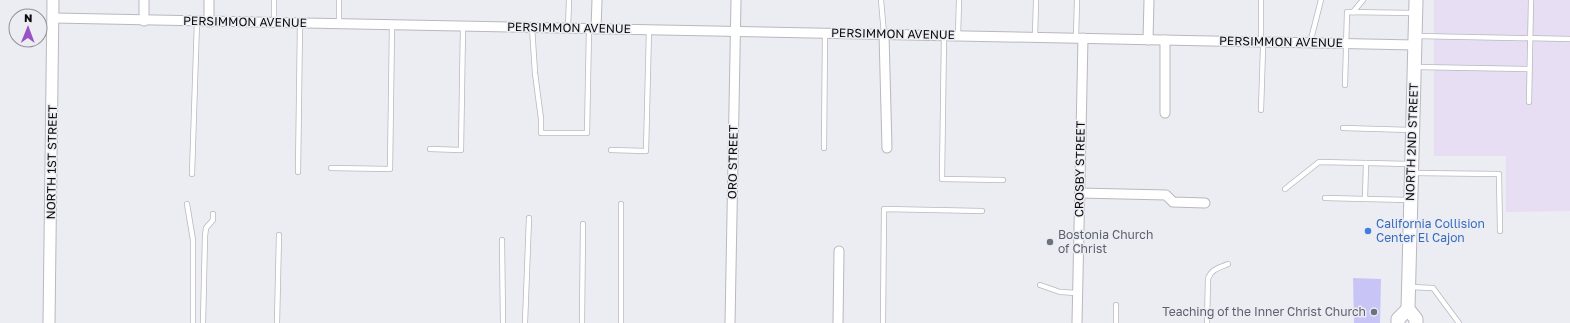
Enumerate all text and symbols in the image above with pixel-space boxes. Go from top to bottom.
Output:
north arrow [8,8,48,48]
text: N [24,11,32,24]
street label: PERSIMMON AVENUE [183,13,307,30]
street label: PERSIMMON AVENUE [507,19,631,36]
street label: PERSIMMON AVENUE [831,25,955,42]
street label: PERSIMMON AVENUE [1219,33,1343,50]
street label: NORTH 2ND STREET [1402,82,1421,201]
street label: NORTH 1ST STREET [43,104,60,220]
street label: CROSBY STREET [1071,120,1088,217]
street label: ORO STREET [724,124,741,199]
place label: California Collision Center El Cajon [1376,216,1485,245]
marker: California Collision Center El Cajon [1363,226,1373,236]
place label: Bostonia Church of Christ [1058,227,1153,256]
marker: Bostonia Church of Christ [1045,237,1055,247]
place label: Teaching of the Inner Christ Church [1162,304,1366,319]
marker: Teaching of the Inner Christ Church [1369,307,1379,317]

